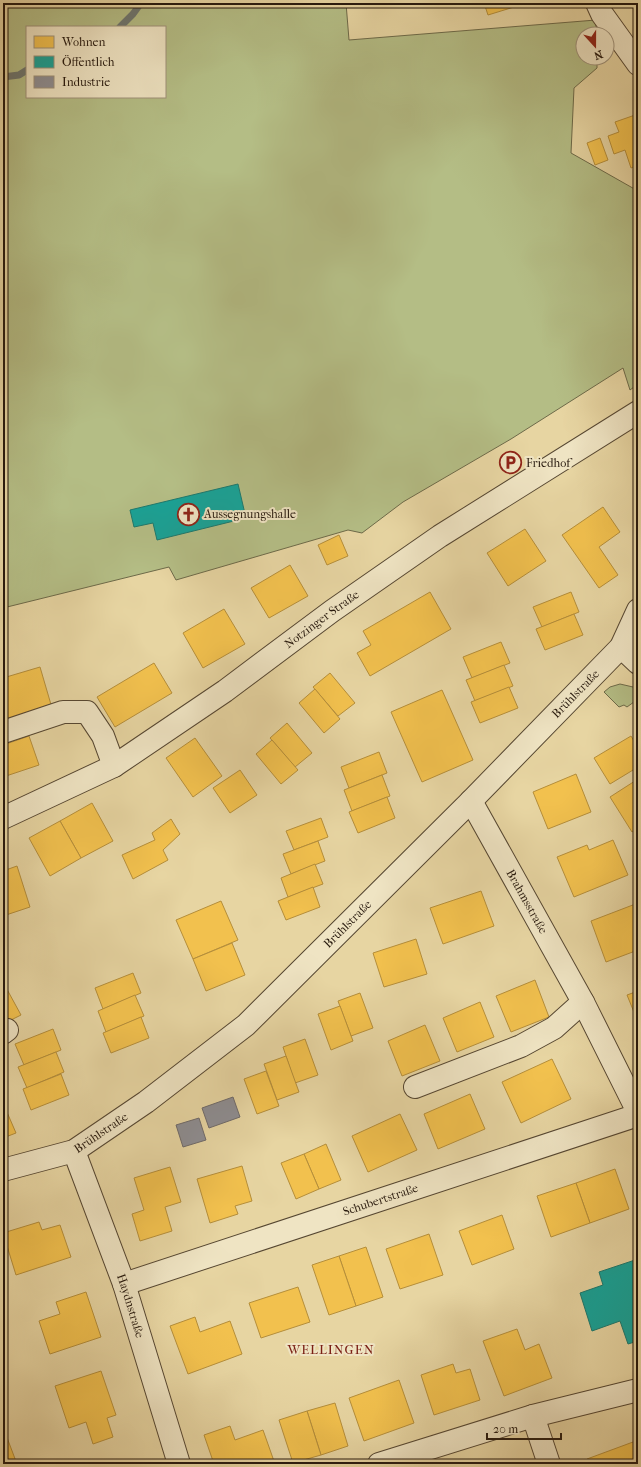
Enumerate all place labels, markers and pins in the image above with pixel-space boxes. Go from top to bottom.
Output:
parking icon: Friedhof [497,450,523,476]
place label: Friedhof [526,456,573,470]
church icon: Aussegnungshalle [175,501,201,527]
place label: Aussegnungshalle [203,507,296,521]

